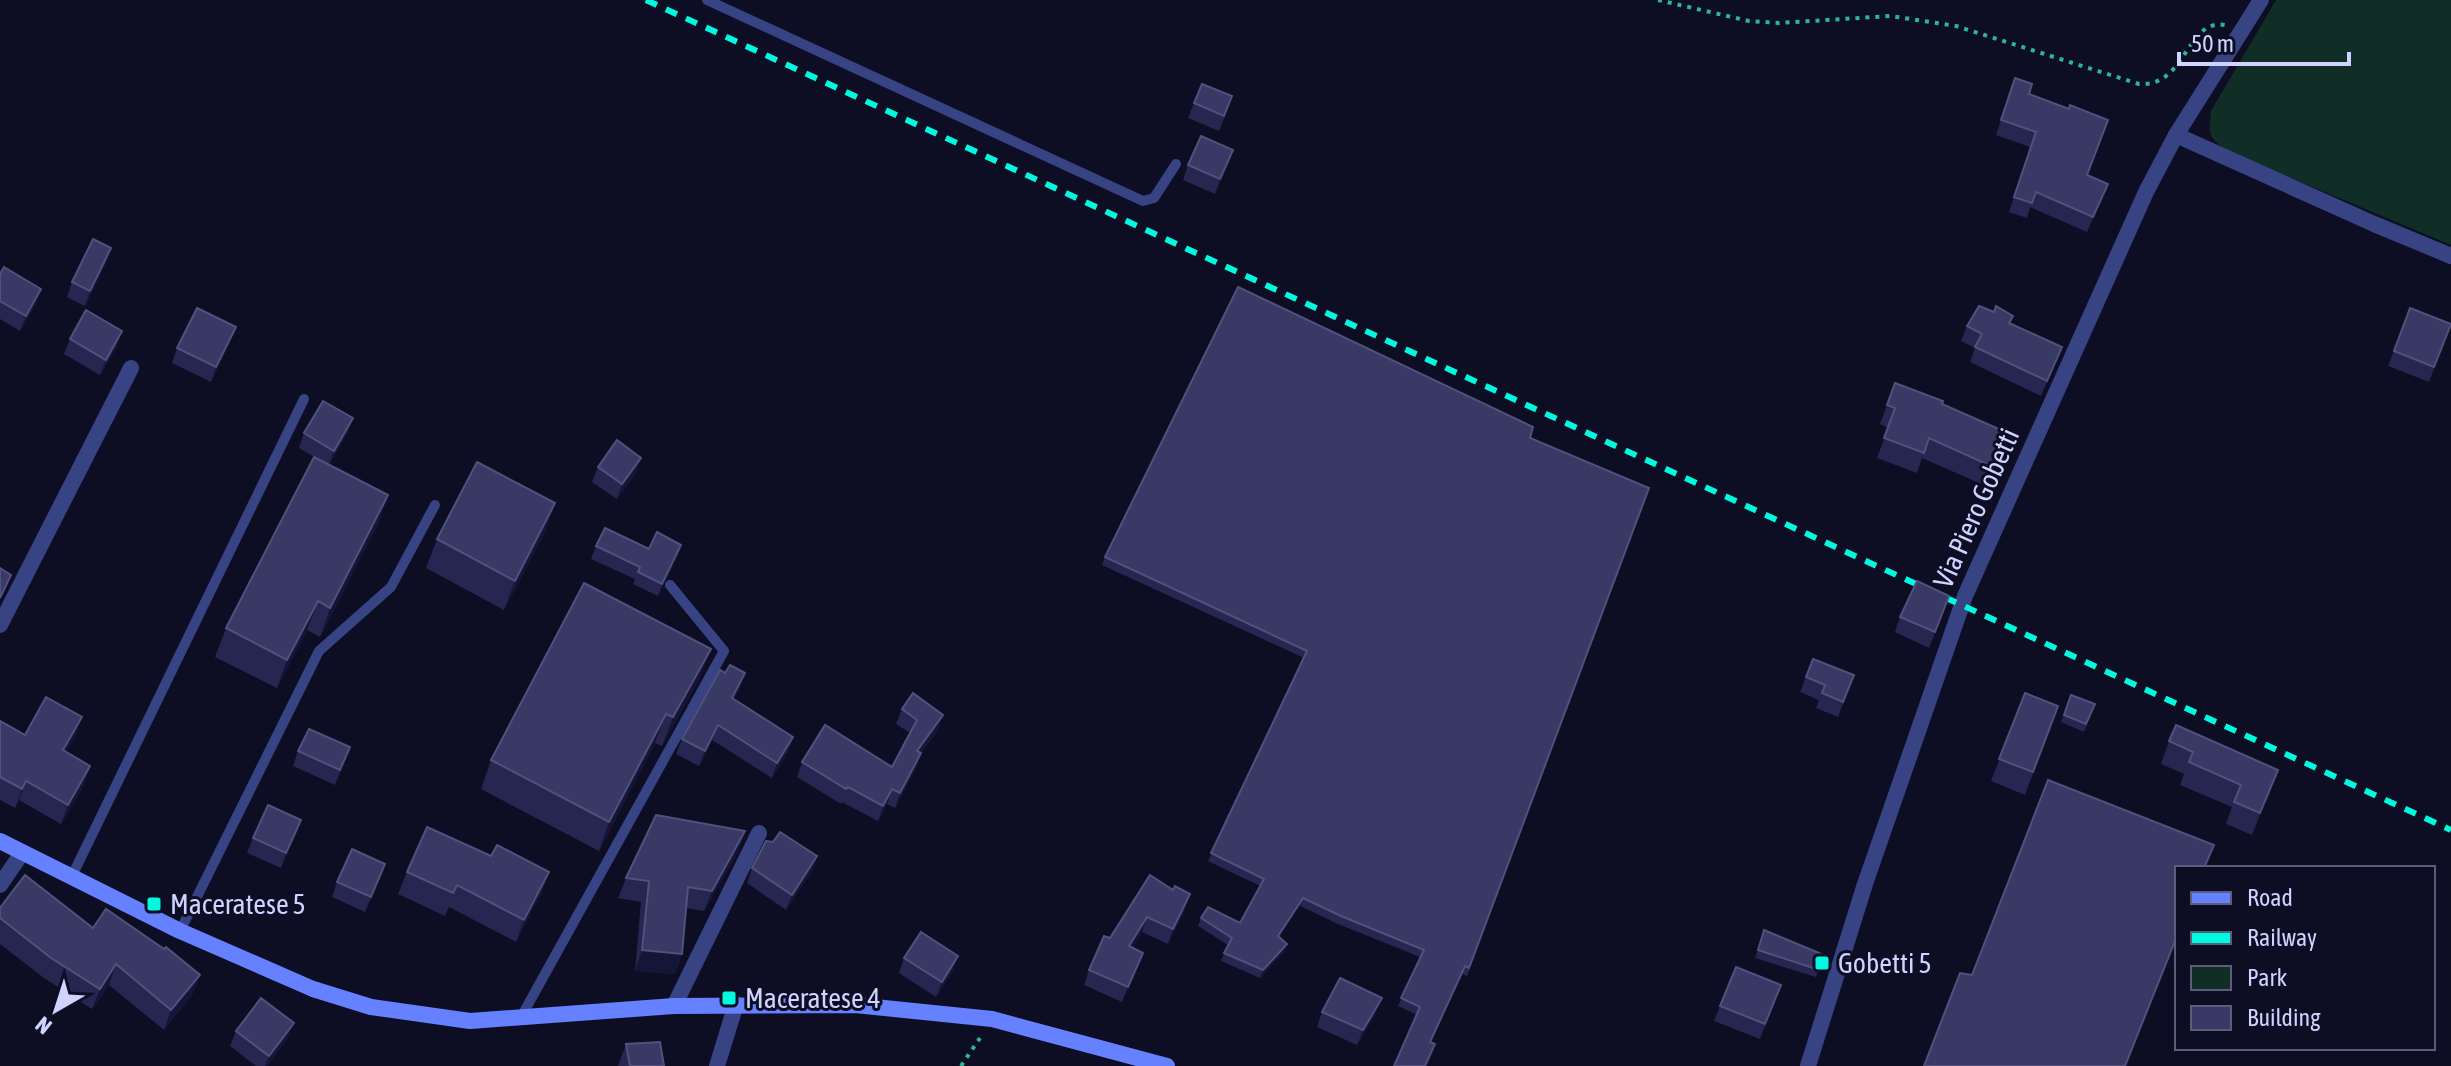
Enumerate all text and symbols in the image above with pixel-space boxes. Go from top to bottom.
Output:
scale bar [2179,16,2349,66]
text: 50 m [2191,30,2234,57]
street label: Via Piero Gobetti [1927,423,2025,593]
legend [2175,866,2435,1050]
text: Road [2247,884,2293,911]
place label: Maceratese 5 [170,888,306,920]
marker: Maceratese 5 [145,895,163,913]
text: Railway [2247,924,2317,951]
place label: Gobetti 5 [1838,947,1932,979]
marker: Gobetti 5 [1813,954,1831,972]
text: Park [2247,964,2288,991]
north arrow [16,970,96,1050]
place label: Maceratese 4 [745,982,881,1014]
marker: Maceratese 4 [720,989,738,1007]
text: Building [2247,1004,2321,1031]
text: N [30,1011,57,1040]

